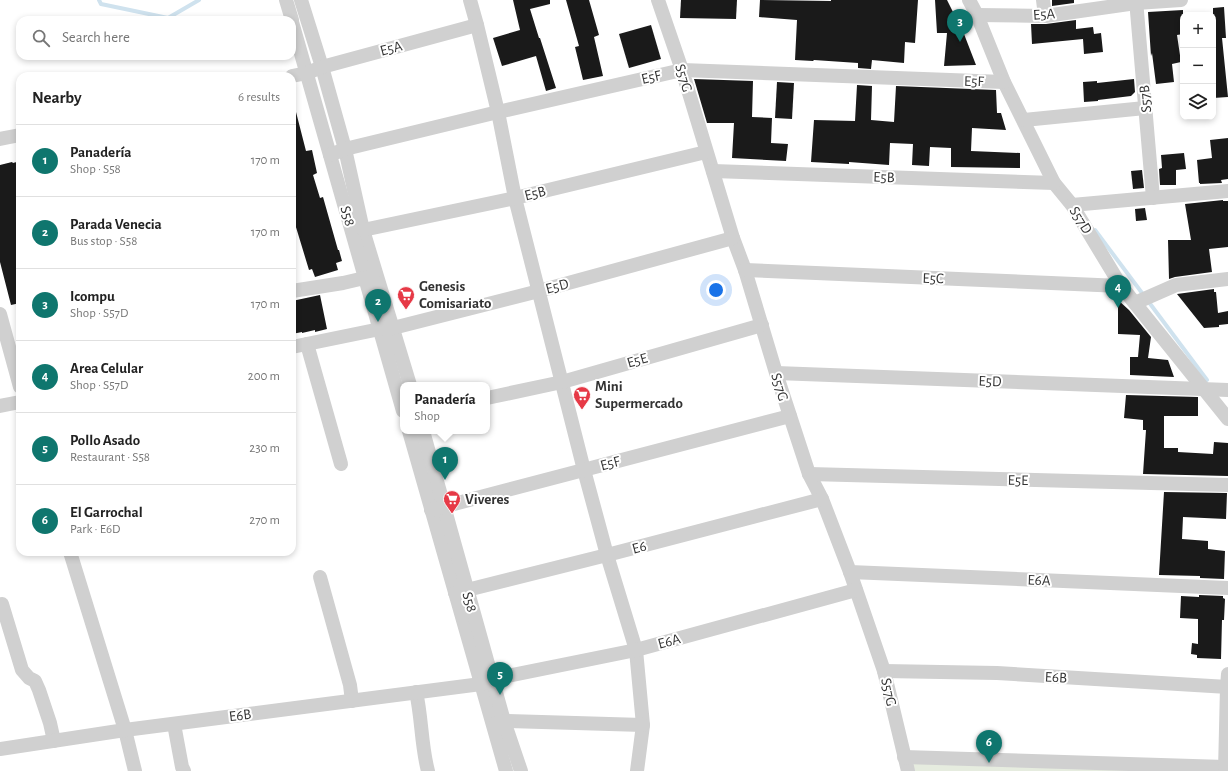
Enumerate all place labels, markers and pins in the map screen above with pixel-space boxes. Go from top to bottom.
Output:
pin: 3 [947,9,973,42]
pin: 4 [1105,275,1131,308]
place label: Genesis Comisariato [419,279,491,311]
supermarket icon: Genesis Comisariato [396,285,416,310]
pin: 2 [365,289,391,322]
place label: Mini Supermercado [595,379,683,411]
supermarket icon: Mini Supermercado [572,385,592,410]
pin: 1 [432,447,458,480]
supermarket icon: Viveres [442,489,462,514]
place label: Viveres [465,492,510,507]
pin: 5 [487,662,513,695]
pin: 6 [976,730,1002,763]

